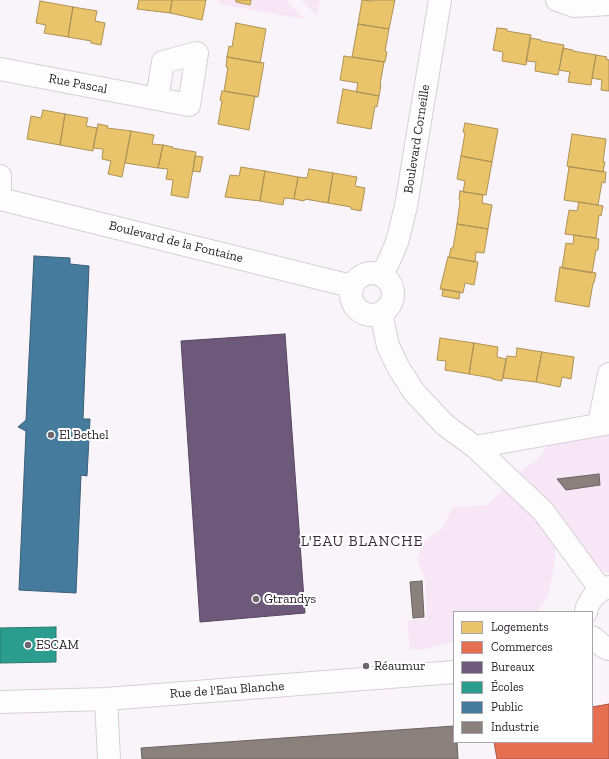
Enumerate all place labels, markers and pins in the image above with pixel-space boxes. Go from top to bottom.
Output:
place label: El Bethel [59,427,109,443]
marker: El Bethel [46,430,56,440]
place label: Gtrandys [264,591,316,607]
marker: Gtrandys [251,594,261,604]
place label: ESCAM [36,637,79,653]
marker: ESCAM [23,640,33,650]
place label: Réaumur [374,658,426,674]
marker: Réaumur [361,661,371,671]

